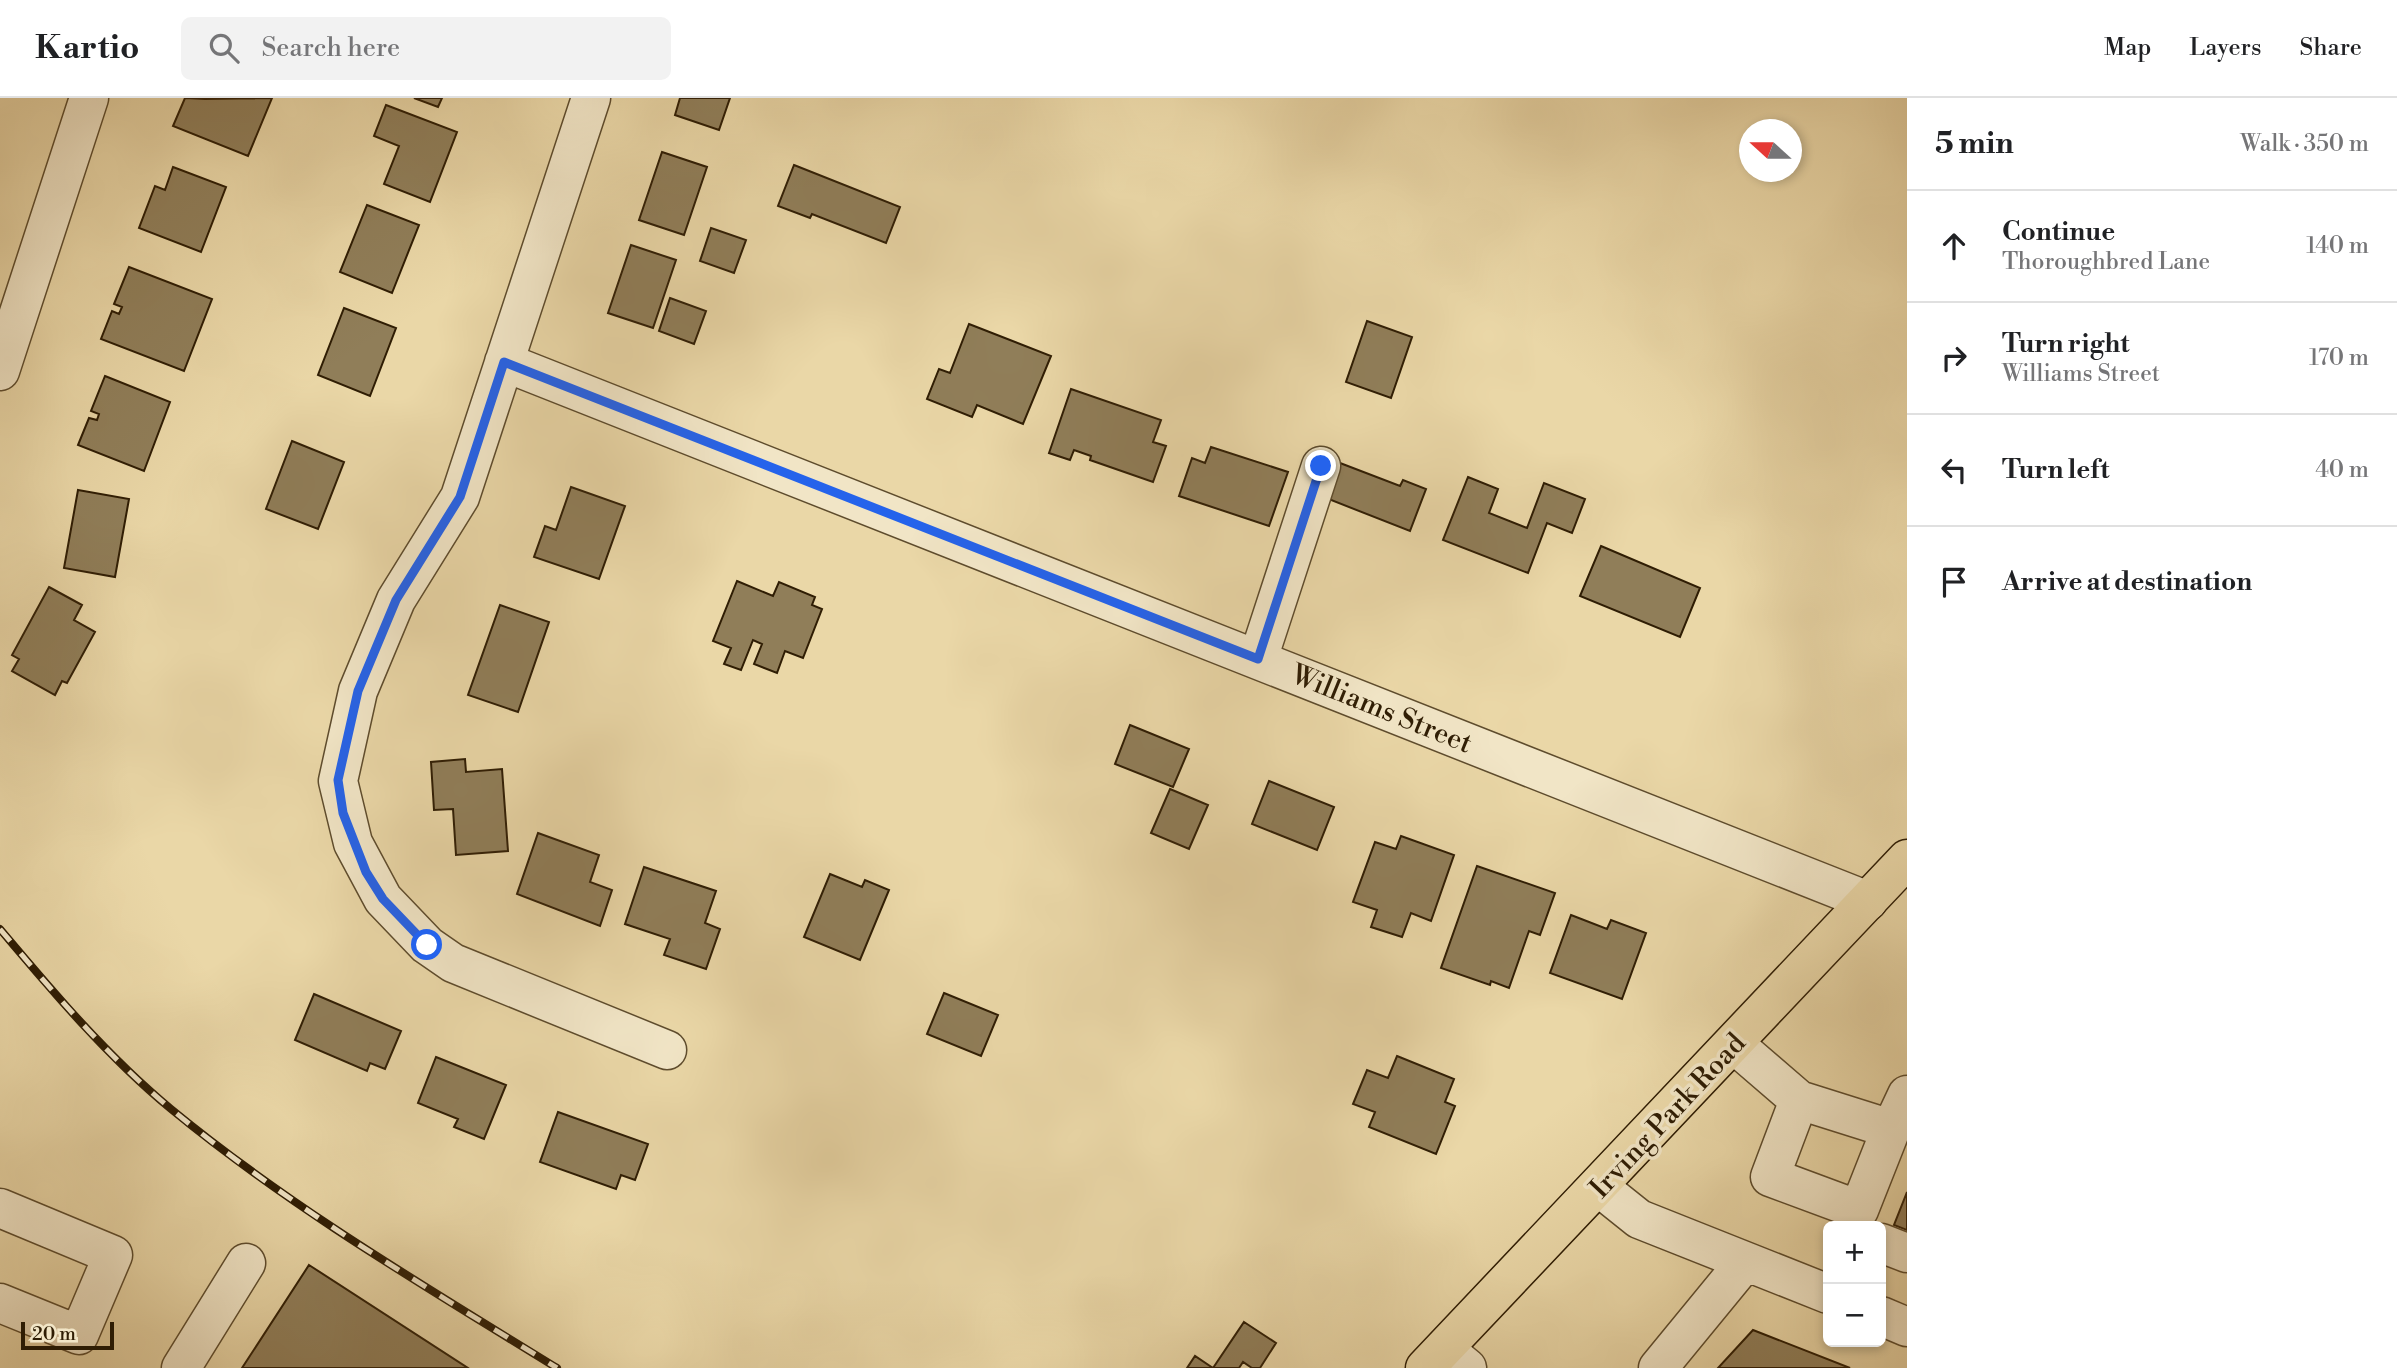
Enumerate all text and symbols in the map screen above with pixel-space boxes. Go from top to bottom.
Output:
search box [181,17,671,80]
text: Kartio [35,28,139,69]
icon: search [205,29,243,67]
text: Search here [261,32,400,64]
text: Map [2104,33,2151,63]
text: Layers [2189,33,2261,63]
text: Share [2299,33,2362,63]
north arrow [1739,119,1802,182]
text: 5 min [1935,125,2014,163]
text: Walk · 350 m [2240,130,2369,158]
text: Continue [2002,216,2115,248]
icon: ahead [1935,227,1973,265]
text: 140 m [2306,232,2369,260]
text: Thoroughbred Lane [2002,248,2210,276]
text: Turn right [2002,328,2130,360]
icon: right [1935,339,1973,377]
text: 170 m [2309,344,2369,372]
text: Williams Street [2002,360,2160,388]
route end [1305,450,1336,481]
icon: left [1935,451,1973,489]
text: Turn left [2002,454,2110,486]
text: 40 m [2315,456,2369,484]
icon: arrive [1935,563,1973,601]
text: Arrive at destination [2002,566,2252,598]
street label: Williams Street [1285,657,1477,762]
route start [411,929,442,960]
street label: Irving Park Road [1583,1026,1754,1206]
map controls [1823,1221,1886,1347]
button: + [1823,1221,1886,1284]
button: − [1823,1284,1886,1347]
scale bar [21,1319,114,1351]
text: 20 m [32,1322,76,1346]

